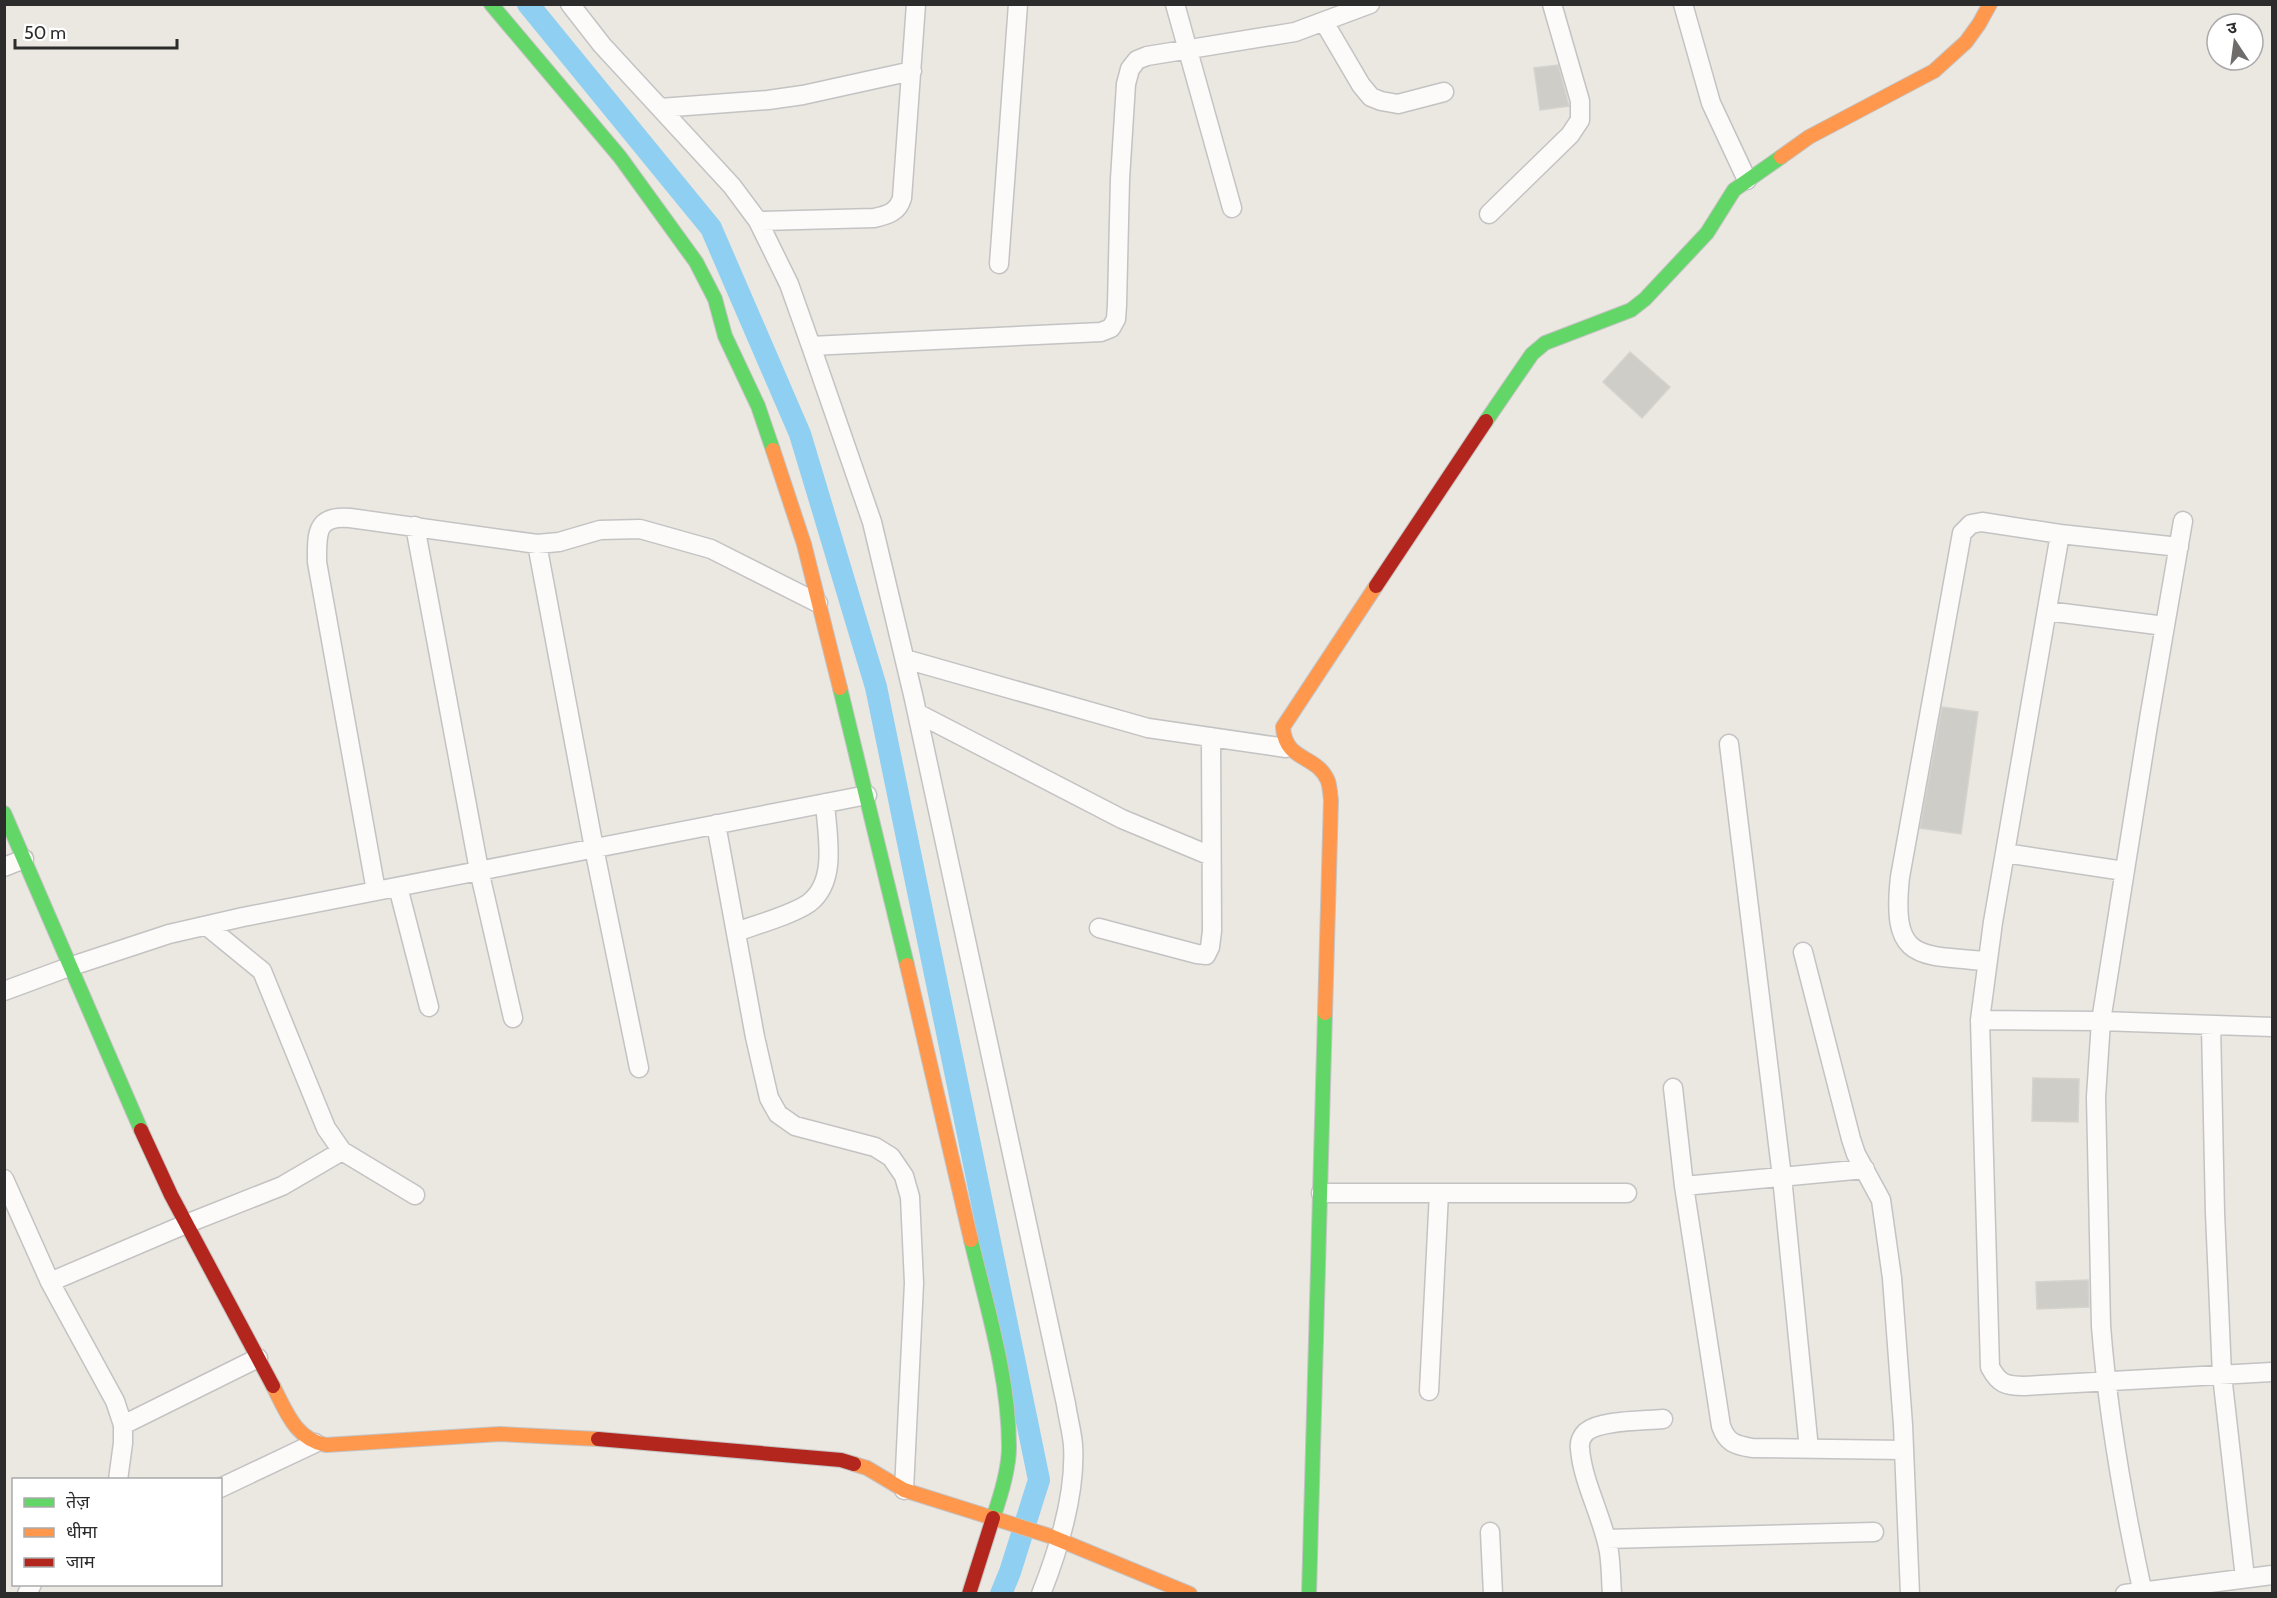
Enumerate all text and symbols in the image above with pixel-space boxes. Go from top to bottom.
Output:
scale bar [15,12,177,50]
north arrow [2205,12,2265,72]
text: उ [2225,17,2239,38]
text: 50 m [24,22,66,44]
legend [12,1478,222,1586]
text: तेज़ [66,1491,90,1513]
text: धीमा [66,1521,97,1543]
text: जाम [66,1551,96,1573]

